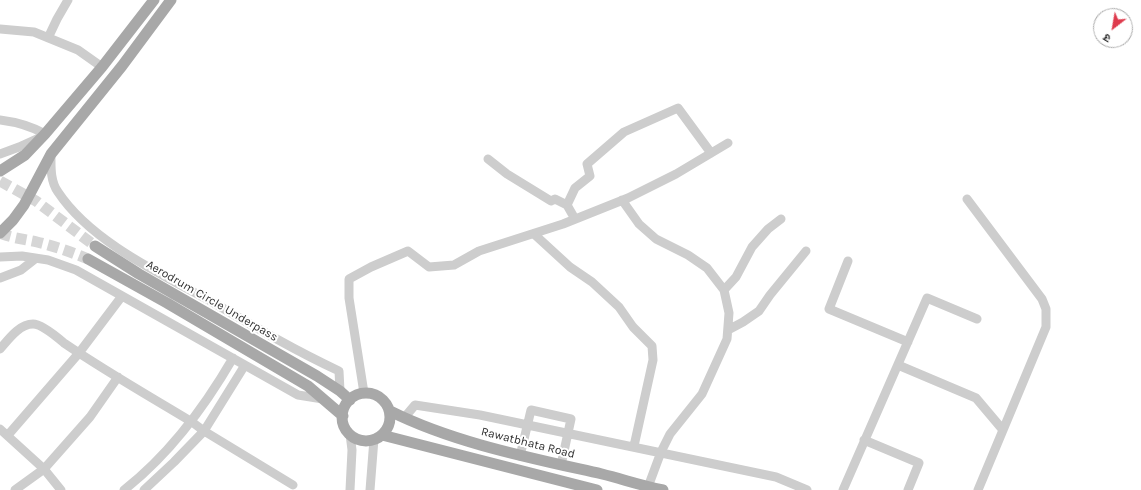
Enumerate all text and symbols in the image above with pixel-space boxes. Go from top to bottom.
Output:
north arrow [1093,8,1133,48]
text: उ [1101,31,1113,45]
street label: Aerodrum Circle Underpass [144,257,280,345]
street label: Rawatbhata Road [480,424,576,462]

